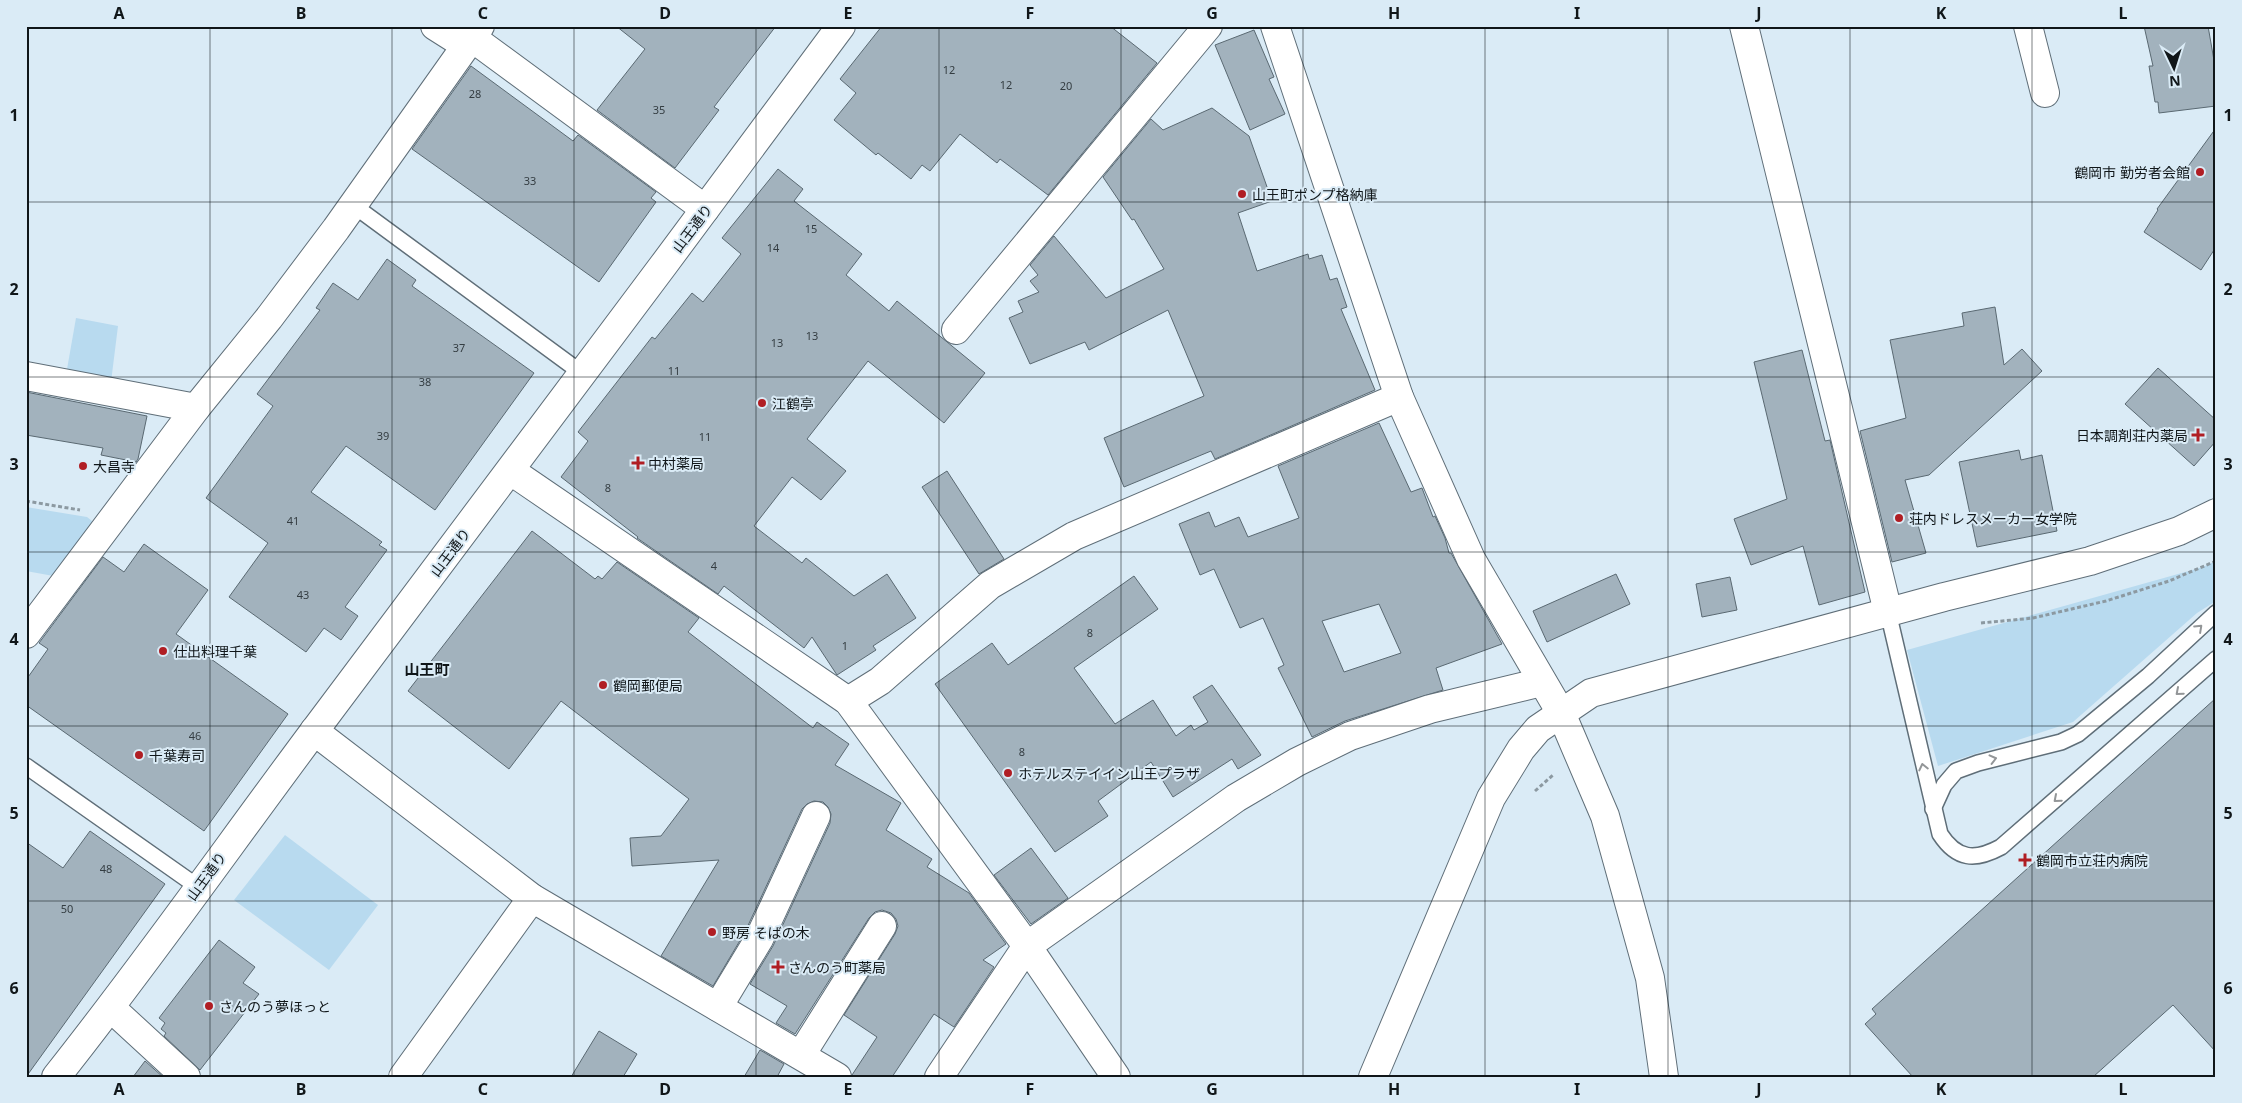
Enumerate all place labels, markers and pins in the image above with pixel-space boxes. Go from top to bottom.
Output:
place label: 鶴岡市 勤労者会館 [2074,163,2190,182]
marker: 鶴岡市 勤労者会館 [2194,166,2206,178]
place label: 山王町ポンプ格納庫 [1252,185,1378,204]
marker: 山王町ポンプ格納庫 [1236,188,1248,200]
place label: 江鶴亭 [772,394,814,413]
marker: 江鶴亭 [756,397,768,409]
place label: 日本調剤荘内薬局 [2076,426,2188,445]
marker: 日本調剤荘内薬局 [2192,429,2204,441]
place label: 中村薬局 [648,454,704,473]
place label: 大昌寺 [93,457,135,476]
marker: 中村薬局 [632,457,644,469]
marker: 大昌寺 [77,460,89,472]
place label: 荘内ドレスメーカー女学院 [1909,509,2077,528]
marker: 荘内ドレスメーカー女学院 [1893,512,1905,524]
place label: 仕出料理千葉 [173,642,257,661]
marker: 仕出料理千葉 [157,645,169,657]
place label: 鶴岡郵便局 [613,676,683,695]
marker: 鶴岡郵便局 [597,679,609,691]
place label: 千葉寿司 [149,746,205,765]
marker: 千葉寿司 [133,749,145,761]
place label: ホテルステイイン山王プラザ [1018,764,1200,783]
marker: ホテルステイイン山王プラザ [1002,767,1014,779]
place label: 鶴岡市立荘内病院 [2036,851,2148,870]
marker: 鶴岡市立荘内病院 [2018,853,2032,867]
place label: 野房 そばの木 [722,923,810,942]
marker: 野房 そばの木 [706,926,718,938]
place label: さんのう町薬局 [788,958,886,977]
marker: さんのう町薬局 [772,961,784,973]
place label: さんのう夢ほっと [219,997,331,1016]
marker: さんのう夢ほっと [203,1000,215,1012]

